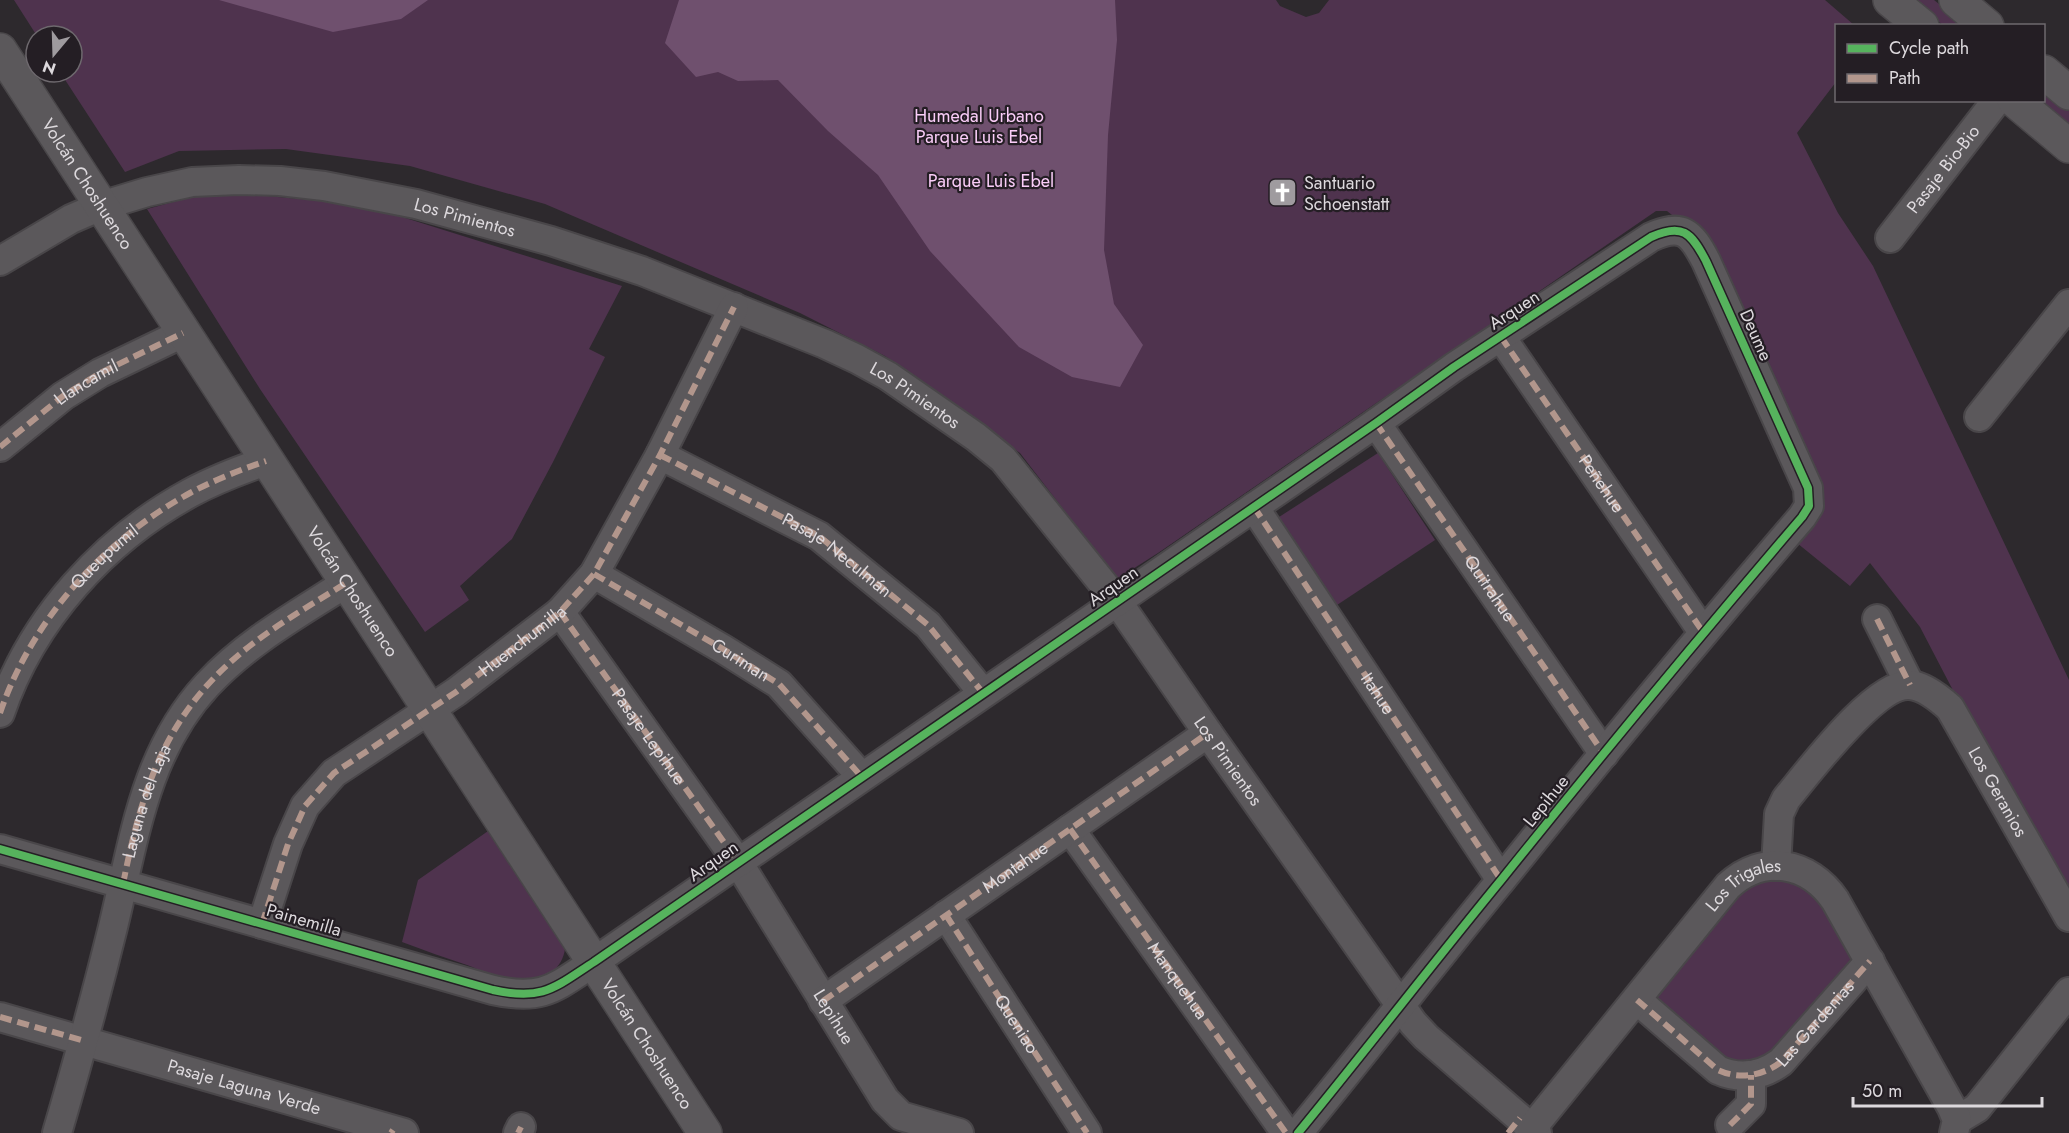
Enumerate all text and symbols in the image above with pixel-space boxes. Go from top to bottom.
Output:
north arrow [24,24,84,84]
legend [1835,24,2045,102]
text: Cycle path [1889,35,1969,61]
text: N [40,55,59,81]
text: Path [1889,65,1921,91]
park label: Humedal Urbano Parque Luis Ebel [914,103,1044,150]
street label: Volcán Choshuenco [35,113,140,255]
street label: Pasaje Bio-Bio [1901,119,1986,219]
park label: Parque Luis Ebel [928,168,1054,194]
place label: Santuario Schoenstatt [1304,170,1390,217]
church icon: Santuario Schoenstatt [1267,177,1299,209]
street label: Los Pimientos [411,191,518,244]
street label: Arquen [1483,284,1545,336]
street label: Deume [1733,305,1779,365]
street label: Llancamil [48,353,122,411]
street label: Los Pimientos [865,355,965,435]
street label: Peñehue [1572,449,1631,518]
street label: Pasaje Neculmán [778,506,898,604]
street label: Queupumil [64,518,144,595]
street label: Volcán Choshuenco [300,521,405,662]
street label: Quitrahue [1458,550,1522,627]
street label: Arquen [1083,559,1143,613]
street label: Huenchumilla [473,600,573,683]
street label: Curiman [706,632,775,688]
street label: Itahue [1354,668,1401,720]
street label: Pasaje Lepihue [605,683,692,790]
street label: Los Pimientos [1187,711,1269,811]
street label: Laguna del Laja [116,740,178,861]
street label: Los Geranios [1962,742,2034,842]
street label: Lepihue [1517,769,1575,833]
street label: Arquen [683,834,743,888]
street label: Montahue [977,835,1053,899]
street label: Los Trigales [1699,853,1782,917]
street label: Painemilla [263,897,345,943]
street label: Manquehua [1141,937,1214,1025]
street label: Volcán Choshuenco [595,973,699,1115]
street label: Las Gardenias [1769,975,1860,1073]
street label: Lepihue [807,984,861,1050]
street label: Queniao [988,990,1045,1059]
street label: Pasaje Laguna Verde [164,1053,324,1121]
scale bar [1853,1070,2042,1108]
text: 50 m [1862,1078,1902,1104]

